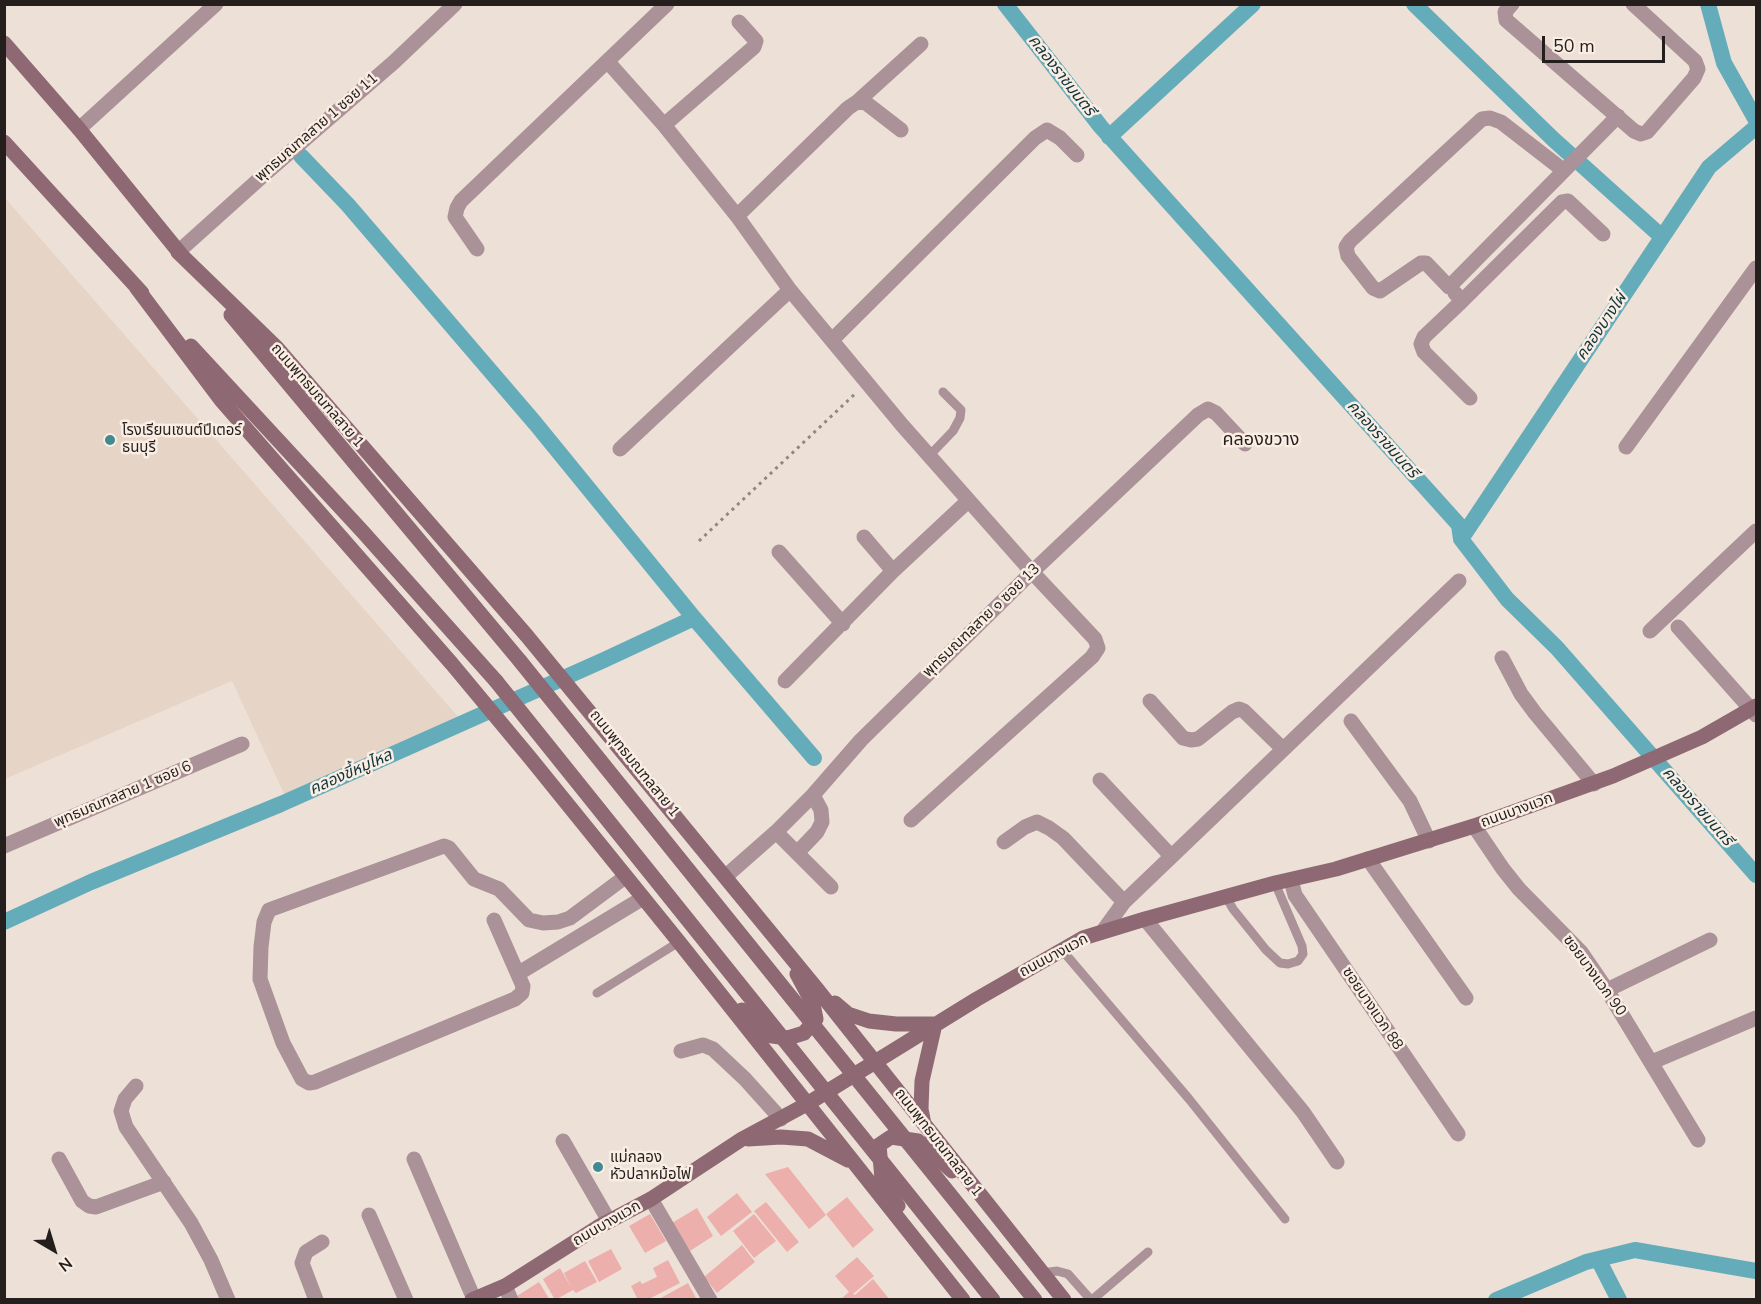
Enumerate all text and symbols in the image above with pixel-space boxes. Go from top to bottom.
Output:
scale bar [1545,24,1668,62]
water label: คลองราชมนตรี [1023,32,1099,120]
text: 50 m [1553,34,1595,58]
street label: พุทธมณฑลสาย 1 ซอย 11 [252,70,382,186]
water label: คลองบางไผ่ [1573,290,1631,364]
street label: ถนนพุทธมณฑลสาย 1 [267,340,367,452]
water label: คลองราชมนตรี [1342,397,1422,483]
place label: โรงเรียนเซนต์ปีเตอร์ ธนบุรี [122,422,242,457]
district label: คลองขวาง [1222,430,1300,452]
marker: โรงเรียนเซนต์ปีเตอร์ ธนบุรี [103,433,117,447]
street label: พุทธมณฑลสาย ๑ ซอย 13 [920,560,1044,682]
street label: ถนนพุทธมณฑลสาย 1 [585,707,683,821]
water label: คลองขี้หมูไหล [307,746,395,800]
street label: พุทธมณฑลสาย 1 ซอย 6 [52,758,194,832]
water label: คลองราชมนตรี [1658,764,1736,850]
street label: ถนนบางแวก [1479,790,1555,832]
street label: ถนนบางแวก [1016,930,1092,982]
street label: ซอยบางแวก 90 [1559,932,1629,1020]
street label: ซอยบางแวก 88 [1338,964,1406,1054]
street label: ถนนพุทธมณฑลสาย 1 [890,1085,986,1201]
place label: แม่กลอง หัวปลาหม้อไฟ [610,1149,691,1184]
marker: แม่กลอง หัวปลาหม้อไฟ [591,1160,605,1174]
street label: ถนนบางแวก [570,1197,644,1251]
north arrow [24,1220,84,1280]
text: N [54,1252,77,1277]

